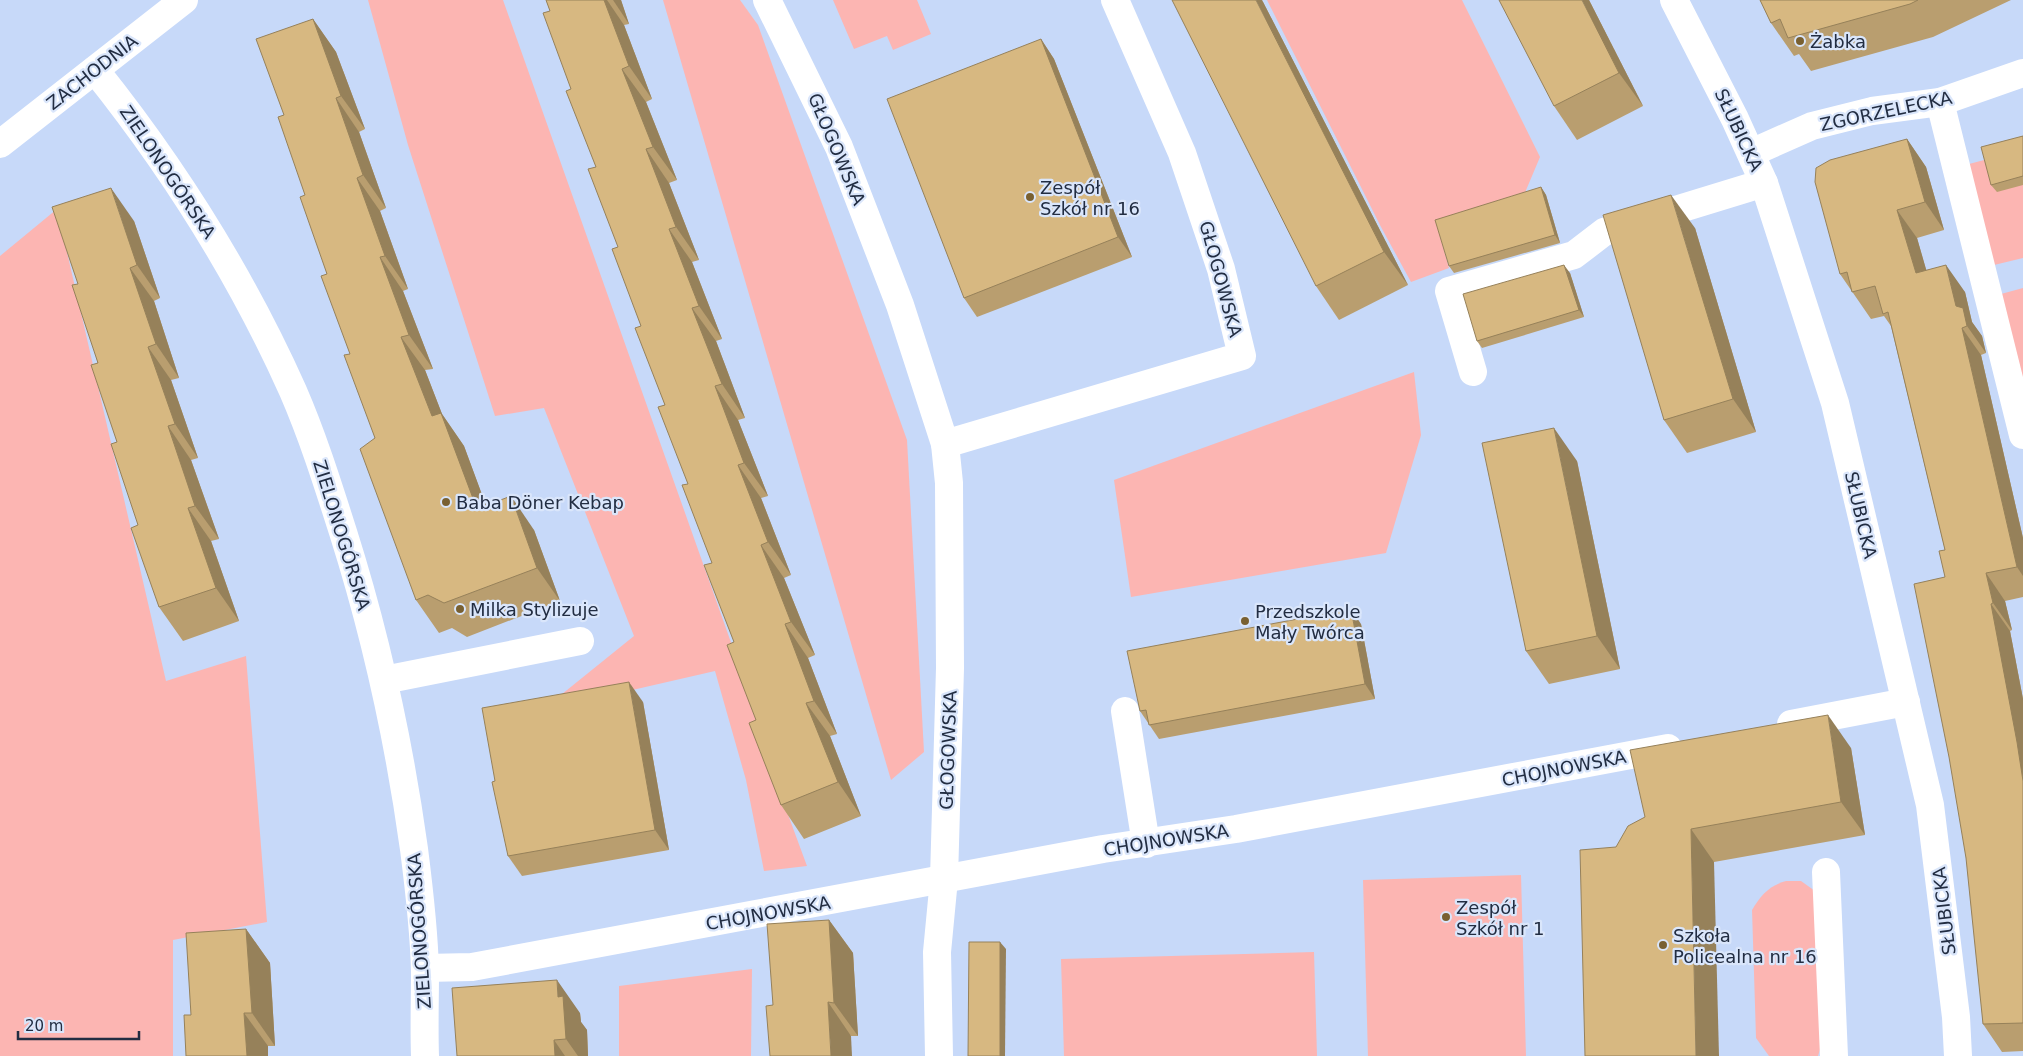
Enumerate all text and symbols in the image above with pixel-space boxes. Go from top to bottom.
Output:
street label: ZACHODNIA [42,30,142,114]
place label: Żabka [1810,31,1866,52]
marker: Żabka [1794,35,1806,47]
street label: SŁUBICKA [1711,85,1768,175]
street label: ZGORZELECKA [1818,87,1955,135]
street label: GŁOGOWSKA [804,90,870,209]
street label: ZIELONOGÓRSKA [116,101,221,243]
place label: Zespół Szkół nr 16 [1040,177,1140,219]
marker: Zespół Szkół nr 16 [1024,191,1036,203]
street label: GŁOGOWSKA [1195,219,1247,340]
street label: ZIELONOGÓRSKA [309,457,375,613]
street label: SŁUBICKA [1841,469,1881,561]
place label: Baba Döner Kebap [456,492,624,513]
marker: Baba Döner Kebap [440,496,452,508]
place label: Milka Stylizuje [470,599,598,620]
place label: Przedszkole Mały Twórca [1255,601,1365,643]
marker: Milka Stylizuje [454,603,466,615]
marker: Przedszkole Mały Twórca [1239,615,1251,627]
street label: GŁOGOWSKA [935,689,961,810]
street label: CHOJNOWSKA [1500,746,1629,790]
street label: CHOJNOWSKA [1102,820,1231,860]
street label: ZIELONOGÓRSKA [403,852,435,1010]
street label: SŁUBICKA [1928,865,1960,956]
street label: CHOJNOWSKA [704,892,833,934]
place label: Zespół Szkół nr 1 [1456,897,1545,939]
marker: Zespół Szkół nr 1 [1440,911,1452,923]
place label: Szkoła Policealna nr 16 [1673,925,1817,967]
marker: Szkoła Policealna nr 16 [1657,939,1669,951]
scale bar [18,1008,139,1040]
text: 20 m [25,1017,63,1035]

